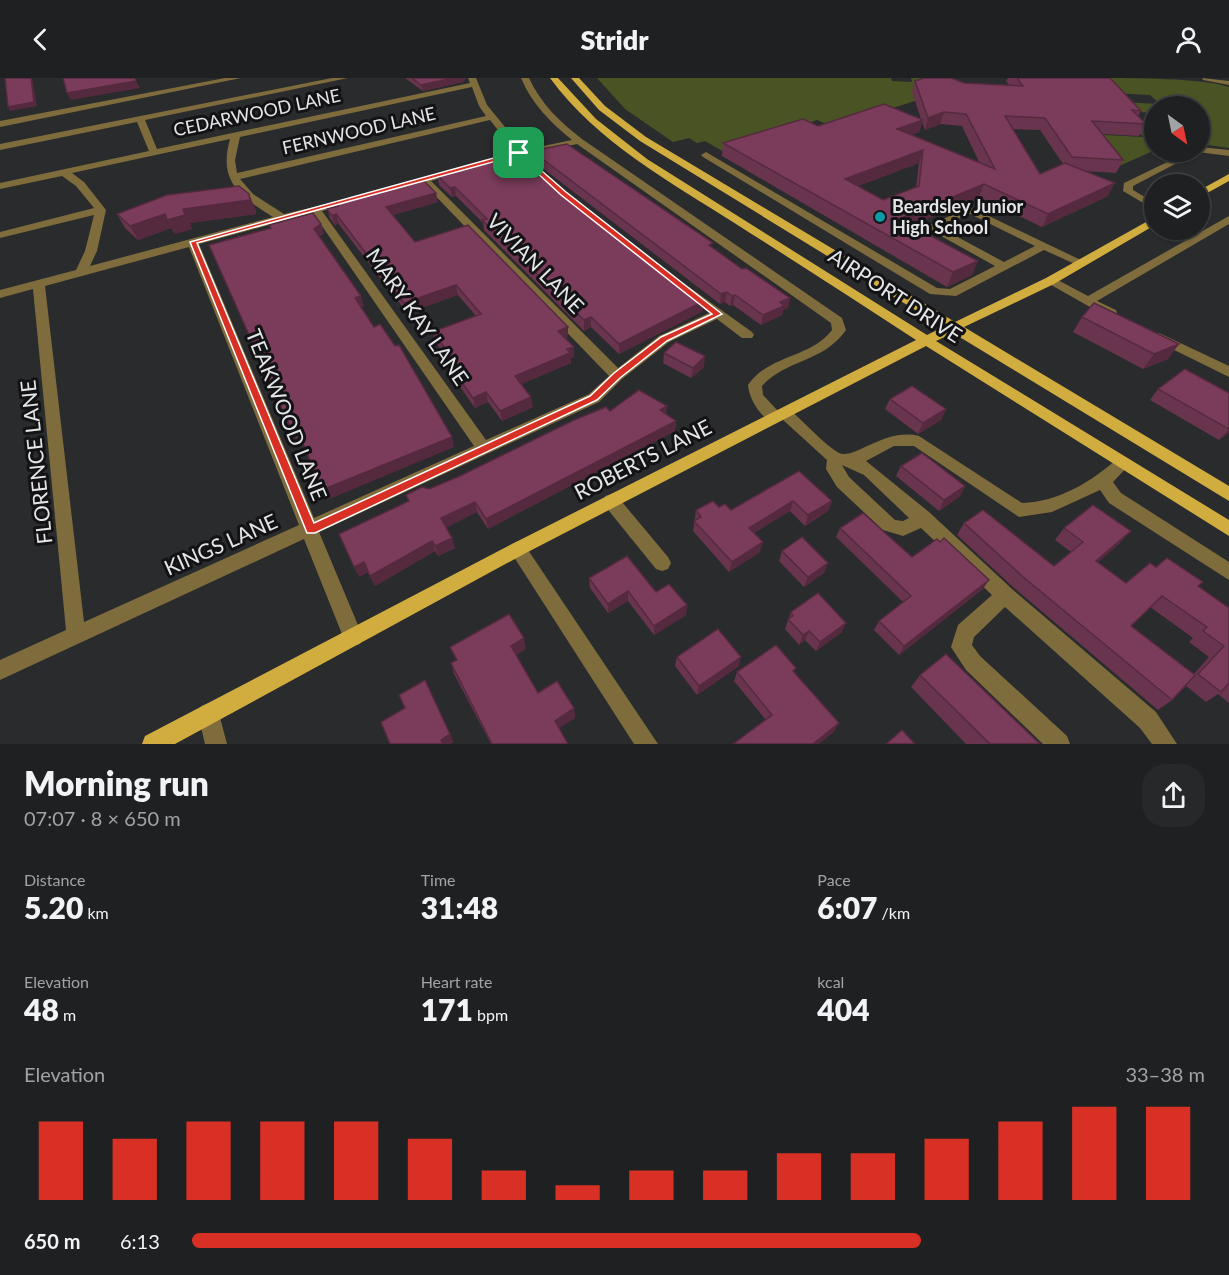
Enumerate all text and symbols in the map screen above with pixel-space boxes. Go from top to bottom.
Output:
icon: back [24,23,57,56]
text: Stridr [580,23,649,56]
icon: person [1172,23,1205,56]
street label: CEDARWOOD LANE [171,84,342,140]
north arrow [1144,96,1210,162]
map controls [1144,96,1210,240]
street label: FERNWOOD LANE [280,102,438,158]
pin [493,127,544,178]
icon: arrive [502,136,535,169]
button: layers [1144,174,1210,240]
place label: Beardsley Junior High School [892,195,1023,238]
street label: VIVIAN LANE [482,208,590,318]
marker: Beardsley Junior High School [873,210,887,224]
street label: AIRPORT DRIVE [824,242,967,347]
street label: MARY KAY LANE [362,243,475,389]
street label: TEAKWOOD LANE [242,325,333,504]
street label: FLORENCE LANE [14,379,57,545]
street label: ROBERTS LANE [570,413,715,504]
street label: KINGS LANE [160,508,281,580]
text: Morning run [24,763,209,803]
button: share [1142,764,1205,827]
text: 07:07 · 8 × 650 m [24,806,181,830]
text: Distance [24,870,85,889]
text: Time [421,870,456,889]
text: Pace [817,870,851,889]
text: 5.20 [24,889,83,925]
text: 31:48 [421,889,498,925]
text: 6:07 [817,889,877,925]
text: km [83,903,109,922]
text: /km [877,903,910,922]
text: Elevation [24,972,89,991]
text: Heart rate [421,972,492,991]
text: kcal [817,972,844,991]
text: 48 [24,991,59,1027]
text: 171 [421,991,473,1027]
text: 404 [817,991,870,1027]
text: m [59,1005,76,1024]
text: bpm [473,1005,508,1024]
text: Elevation [24,1062,105,1086]
text: 33–38 m [1125,1062,1205,1086]
text: 650 m [24,1229,80,1253]
text: 6:13 [120,1229,160,1253]

